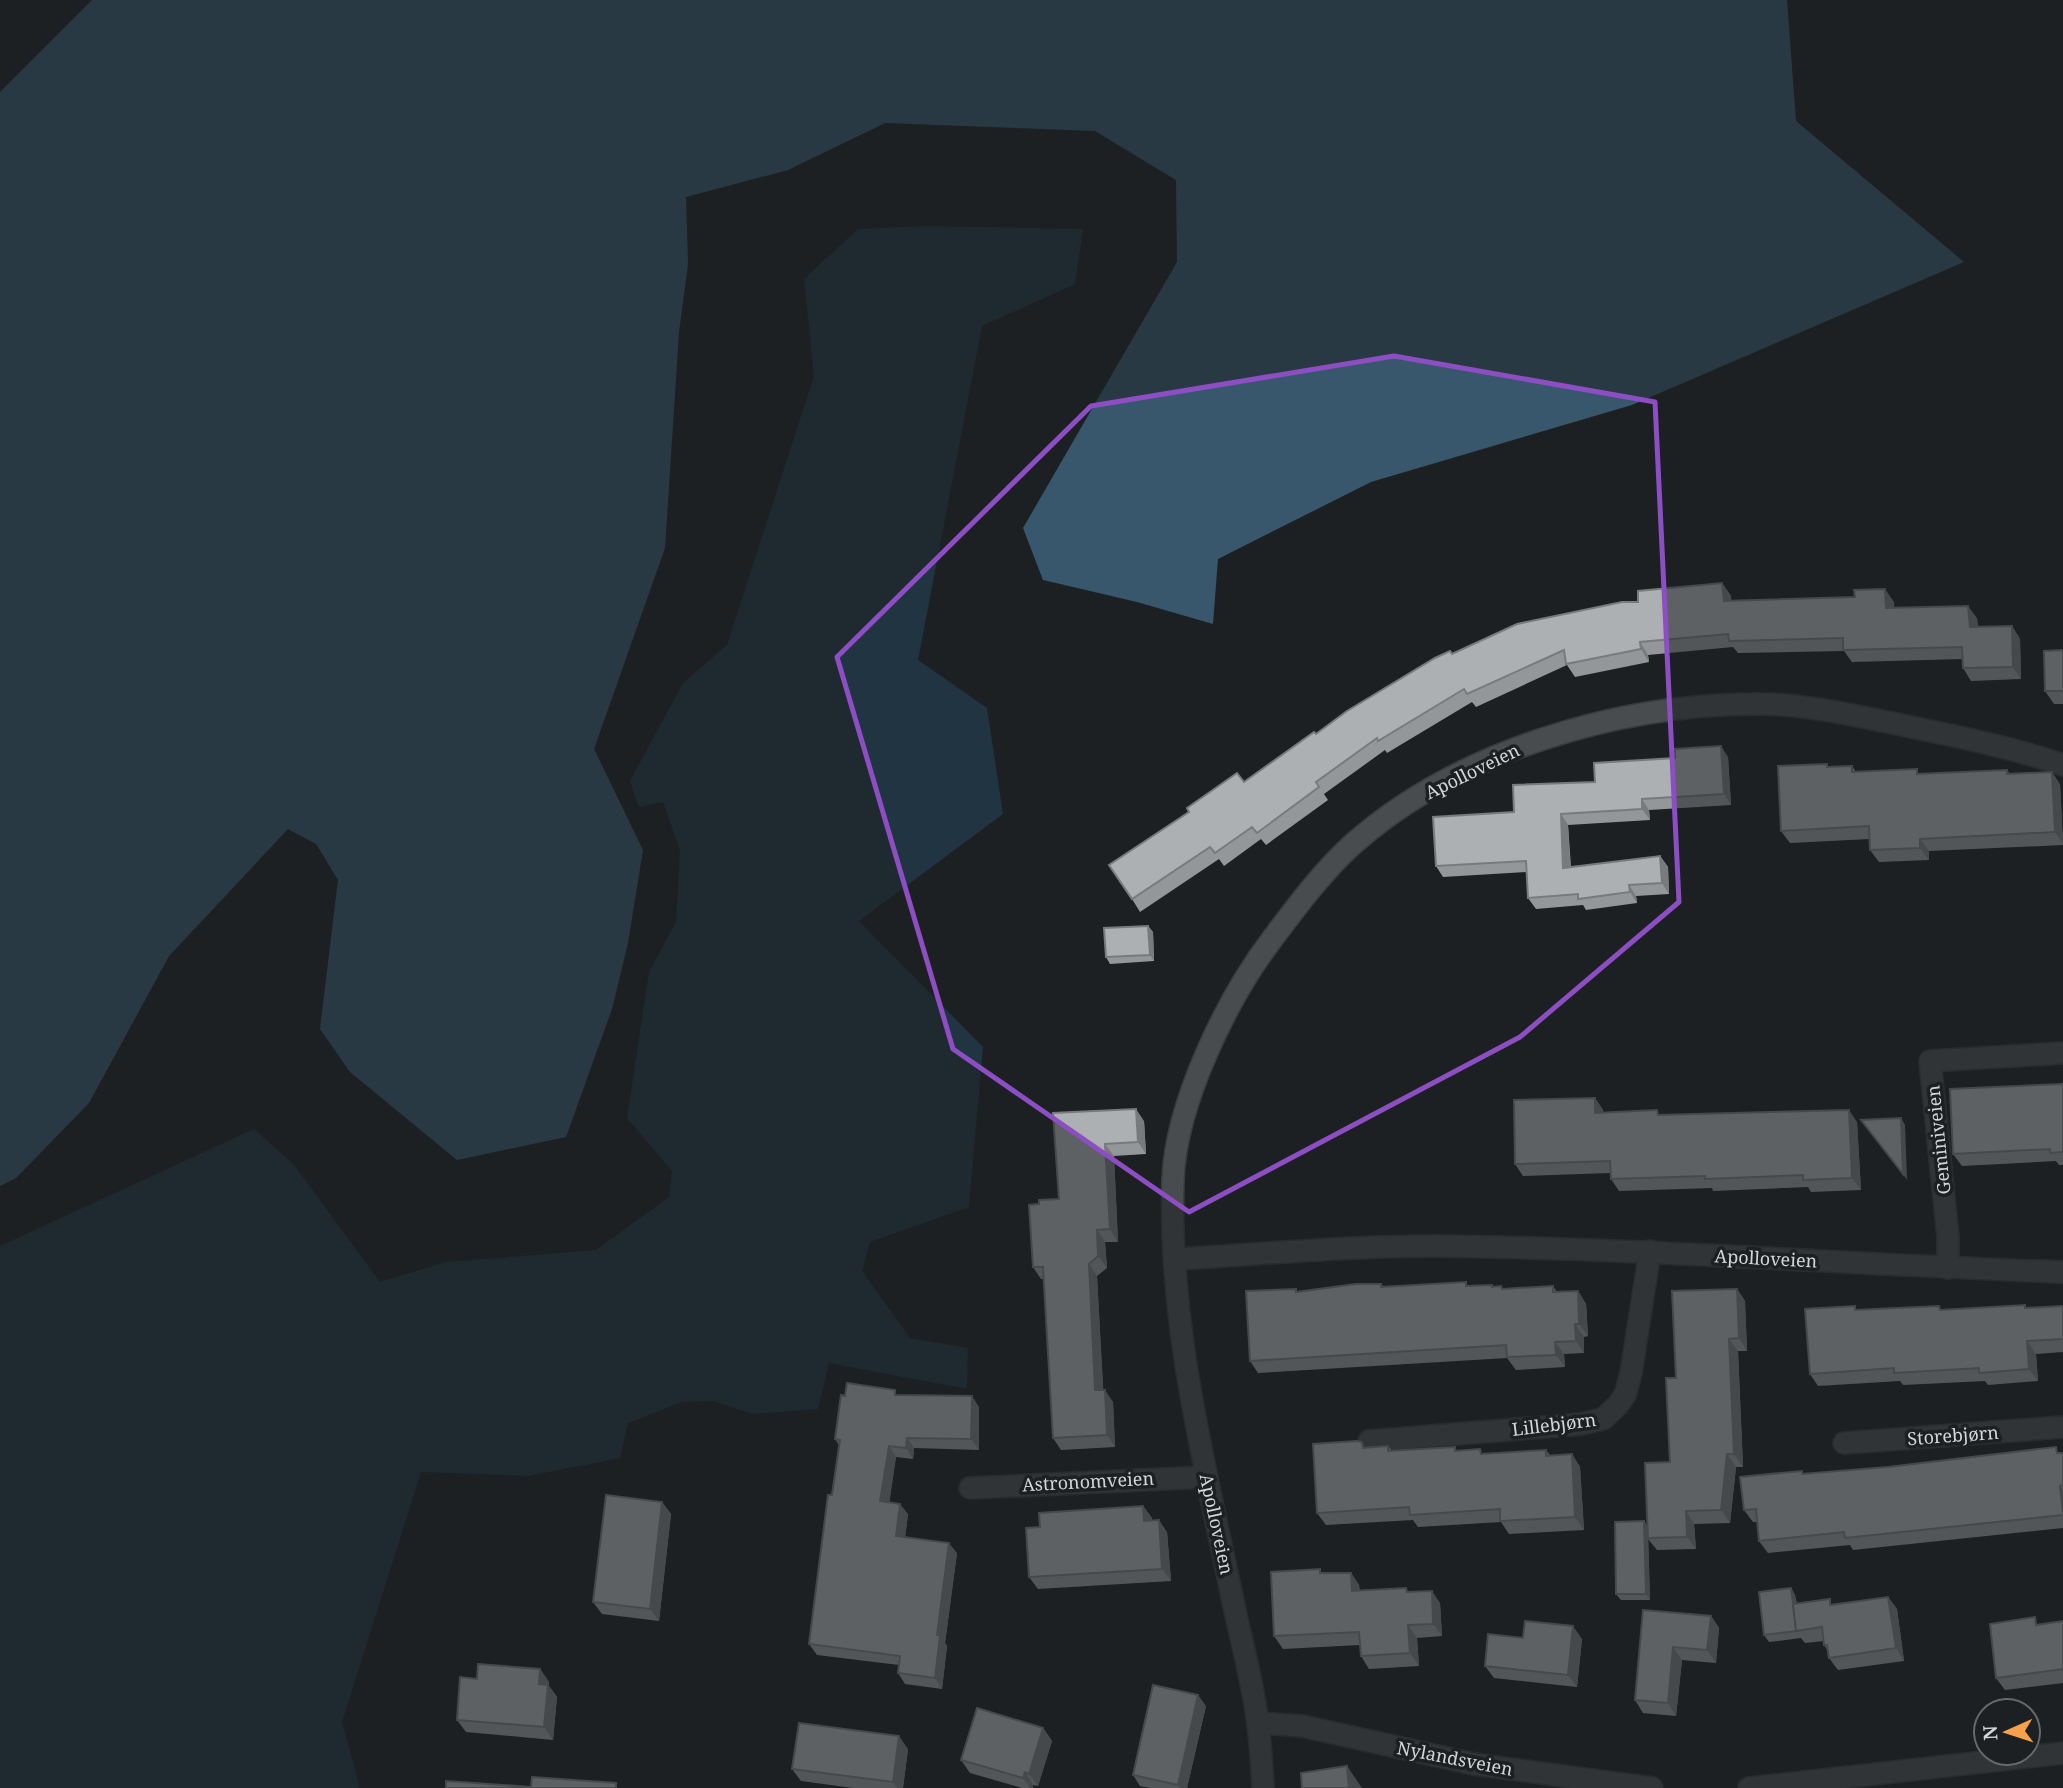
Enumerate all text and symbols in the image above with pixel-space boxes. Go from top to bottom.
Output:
street label: Apolloveien [1421,738,1524,804]
street label: Geminiveien [1920,1084,1956,1196]
street label: Apolloveien [1714,1243,1818,1273]
street label: Lillebjørn [1511,1407,1598,1441]
street label: Storebjørn [1906,1420,2000,1450]
street label: Astronomveien [1021,1466,1155,1496]
street label: Apolloveien [1195,1471,1239,1577]
north arrow [1972,1697,2042,1767]
text: N [1977,1725,2003,1741]
street label: Nylandsveien [1395,1735,1515,1781]

